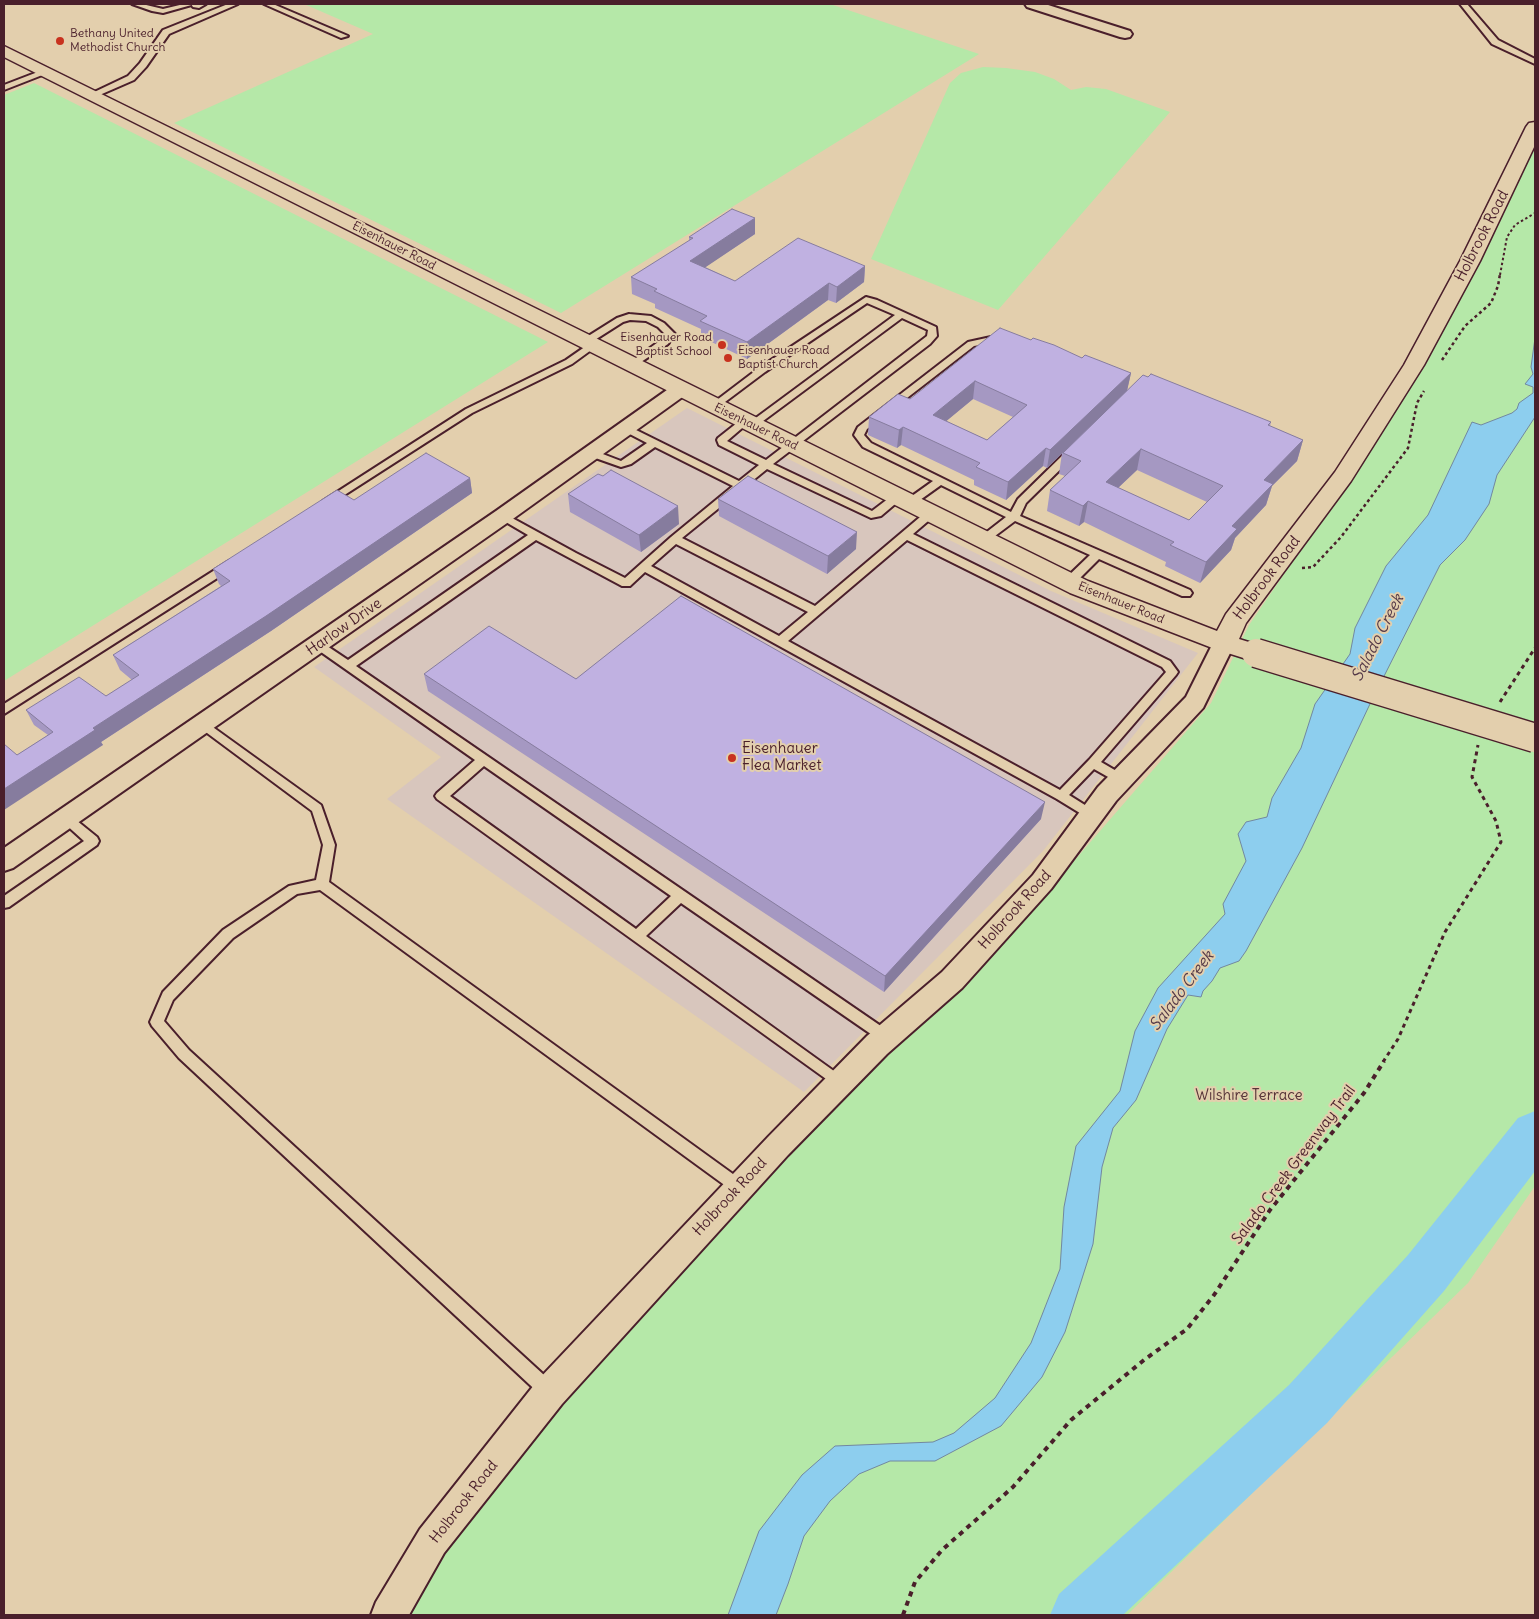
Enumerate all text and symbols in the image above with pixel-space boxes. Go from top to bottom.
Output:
place label: Bethany United Methodist Church [70,27,166,55]
marker: Bethany United Methodist Church [54,35,66,47]
street label: Holbrook Road [1451,187,1513,285]
street label: Eisenhauer Road [350,219,438,273]
place label: Eisenhauer Road Baptist School [620,331,712,359]
marker: Eisenhauer Road Baptist School [716,339,728,351]
place label: Eisenhauer Road Baptist Church [738,344,830,372]
marker: Eisenhauer Road Baptist Church [722,352,734,364]
street label: Eisenhauer Road [712,400,800,454]
street label: Holbrook Road [1230,533,1304,623]
street label: Eisenhauer Road [1076,579,1166,627]
water label: Salado Creek [1348,591,1408,685]
street label: Harlow Drive [303,594,385,660]
place label: Eisenhauer Flea Market [742,740,821,775]
marker: Eisenhauer Flea Market [726,752,738,764]
street label: Holbrook Road [975,867,1055,953]
water label: Salado Creek [1146,947,1218,1035]
street label: Salado Creek Greenway Trail [1228,1082,1360,1248]
park label: Wilshire Terrace [1195,1087,1303,1105]
street label: Holbrook Road [689,1154,771,1240]
street label: Holbrook Road [426,1457,502,1547]

